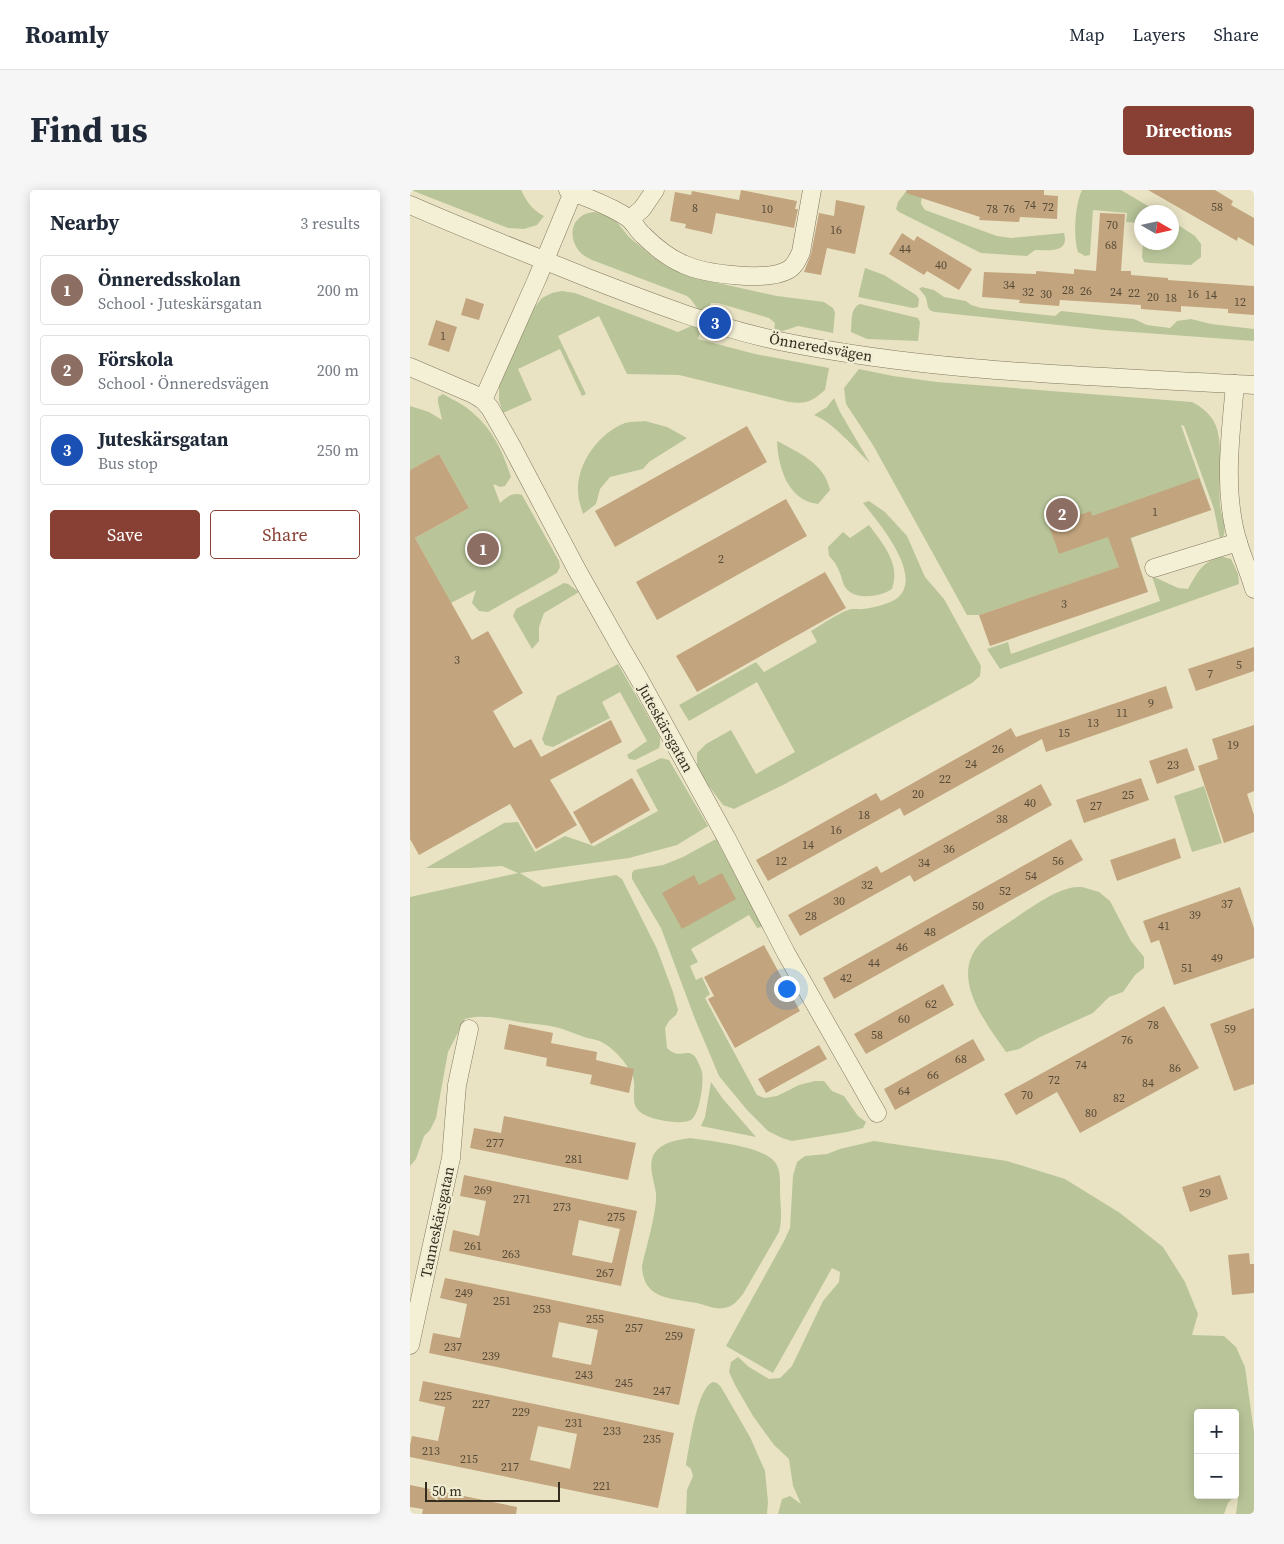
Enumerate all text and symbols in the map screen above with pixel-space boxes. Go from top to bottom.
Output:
text: Roamly [25,18,109,51]
text: Map [1069,22,1104,47]
text: Layers [1132,22,1185,47]
text: Share [1213,22,1259,47]
text: Find us [30,106,148,154]
button: Directions [1123,106,1254,155]
house number: 74 [1024,197,1036,213]
house number: 72 [1042,199,1054,215]
house number: 58 [1211,199,1223,215]
house number: 8 [692,200,698,216]
house number: 10 [761,201,773,217]
house number: 78 [986,201,998,217]
house number: 76 [1003,201,1015,217]
north arrow [1134,205,1179,250]
text: Nearby [50,208,120,237]
text: 3 results [300,212,360,234]
house number: 70 [1106,217,1118,233]
house number: 16 [830,222,842,238]
house number: 68 [1105,237,1117,253]
house number: 44 [899,241,911,257]
house number: 40 [935,257,947,273]
text: Önneredsskolan [98,266,241,292]
house number: 34 [1003,277,1015,293]
text: 1 [63,279,71,301]
text: 200 m [317,279,359,301]
house number: 28 [1062,282,1074,298]
house number: 26 [1080,283,1092,299]
house number: 32 [1022,284,1034,300]
house number: 24 [1110,284,1122,300]
house number: 22 [1128,285,1140,301]
house number: 30 [1040,286,1052,302]
house number: 16 [1187,286,1199,302]
house number: 14 [1205,287,1217,303]
house number: 20 [1147,289,1159,305]
house number: 18 [1165,290,1177,306]
text: School · Juteskärsgatan [98,292,262,314]
house number: 12 [1234,294,1246,310]
pin: 3 [699,304,731,342]
house number: 1 [440,328,446,344]
street label: Önneredsvägen [768,328,874,366]
text: Förskola [98,346,173,372]
text: 2 [63,359,71,381]
text: 200 m [317,359,359,381]
text: School · Önneredsvägen [98,372,269,394]
text: Juteskärsgatan [98,426,228,452]
text: 3 [63,439,71,461]
text: 250 m [317,439,359,461]
text: Bus stop [98,452,158,474]
pin: 2 [1046,495,1078,533]
house number: 1 [1152,504,1158,520]
button: Save [50,510,200,559]
button: Share [210,510,360,559]
pin: 1 [467,530,499,568]
house number: 2 [718,551,724,567]
house number: 3 [1061,596,1067,612]
house number: 3 [454,652,460,668]
house number: 5 [1236,657,1242,673]
house number: 7 [1207,666,1213,682]
street label: Juteskärsgatan [633,679,699,776]
house number: 9 [1148,695,1154,711]
house number: 11 [1116,705,1128,721]
house number: 13 [1087,715,1099,731]
house number: 15 [1058,725,1070,741]
house number: 19 [1227,737,1239,753]
house number: 26 [992,741,1004,757]
house number: 24 [965,756,977,772]
house number: 23 [1167,757,1179,773]
house number: 22 [939,771,951,787]
house number: 20 [912,786,924,802]
house number: 25 [1122,787,1134,803]
house number: 40 [1024,795,1036,811]
house number: 27 [1090,798,1102,814]
house number: 18 [858,807,870,823]
house number: 38 [996,811,1008,827]
house number: 16 [830,822,842,838]
house number: 14 [802,837,814,853]
house number: 36 [943,841,955,857]
house number: 12 [775,853,787,869]
house number: 56 [1052,853,1064,869]
house number: 34 [918,855,930,871]
house number: 54 [1025,868,1037,884]
house number: 32 [861,877,873,893]
house number: 52 [999,883,1011,899]
house number: 30 [833,893,845,909]
house number: 37 [1221,896,1233,912]
house number: 50 [972,898,984,914]
house number: 39 [1189,907,1201,923]
house number: 28 [805,908,817,924]
house number: 41 [1158,918,1170,934]
house number: 48 [924,924,936,940]
house number: 46 [896,939,908,955]
house number: 49 [1211,950,1223,966]
house number: 44 [868,955,880,971]
house number: 51 [1181,960,1193,976]
house number: 42 [840,970,852,986]
your location [774,976,800,1002]
house number: 62 [925,996,937,1012]
house number: 60 [898,1011,910,1027]
house number: 78 [1147,1017,1159,1033]
house number: 59 [1224,1021,1236,1037]
house number: 58 [871,1027,883,1043]
house number: 76 [1121,1032,1133,1048]
house number: 68 [955,1051,967,1067]
house number: 74 [1075,1057,1087,1073]
house number: 86 [1169,1060,1181,1076]
house number: 66 [927,1067,939,1083]
house number: 72 [1048,1072,1060,1088]
house number: 84 [1142,1075,1154,1091]
house number: 64 [898,1083,910,1099]
house number: 70 [1021,1087,1033,1103]
house number: 82 [1113,1090,1125,1106]
house number: 80 [1085,1105,1097,1121]
house number: 277 [486,1135,504,1151]
house number: 281 [565,1151,583,1167]
street label: Tanneskärsgatan [415,1164,459,1280]
house number: 269 [474,1182,492,1198]
house number: 29 [1199,1185,1211,1201]
house number: 271 [513,1191,531,1207]
house number: 273 [553,1199,571,1215]
house number: 275 [607,1209,625,1225]
house number: 261 [464,1238,482,1254]
house number: 263 [502,1246,520,1262]
house number: 267 [596,1265,614,1281]
house number: 249 [455,1285,473,1301]
house number: 251 [493,1293,511,1309]
house number: 253 [533,1301,551,1317]
house number: 255 [586,1311,604,1327]
house number: 257 [625,1320,643,1336]
house number: 259 [665,1328,683,1344]
house number: 237 [444,1339,462,1355]
house number: 239 [482,1348,500,1364]
house number: 243 [575,1367,593,1383]
house number: 245 [615,1375,633,1391]
house number: 247 [653,1383,671,1399]
house number: 225 [434,1388,452,1404]
house number: 227 [472,1396,490,1412]
house number: 229 [512,1404,530,1420]
map controls [1194,1409,1239,1499]
button: + [1194,1409,1239,1454]
house number: 231 [565,1415,583,1431]
house number: 233 [603,1423,621,1439]
house number: 235 [643,1431,661,1447]
house number: 213 [422,1443,440,1459]
house number: 215 [460,1451,478,1467]
button: − [1194,1454,1239,1499]
house number: 217 [501,1459,519,1475]
house number: 221 [593,1478,611,1494]
scale bar [425,1479,560,1502]
text: 50 m [432,1481,462,1501]

